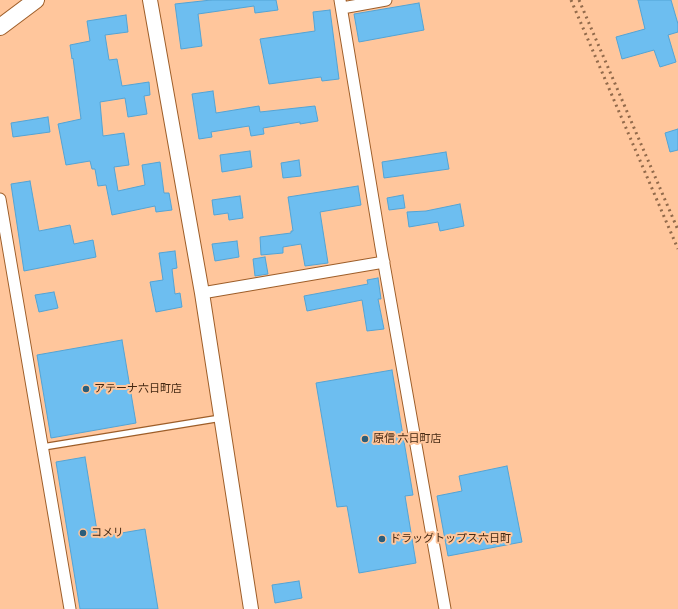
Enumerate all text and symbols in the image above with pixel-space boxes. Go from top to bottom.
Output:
place label: アテーナ六日町店 [94,382,182,396]
marker: アテーナ六日町店 [81,384,91,394]
place label: 原信 六日町店 [373,432,441,446]
marker: 原信 六日町店 [360,434,370,444]
place label: コメリ [91,526,124,540]
marker: コメリ [78,528,88,538]
place label: ドラッグトップス六日町 [390,532,511,546]
marker: ドラッグトップス六日町 [377,534,387,544]

